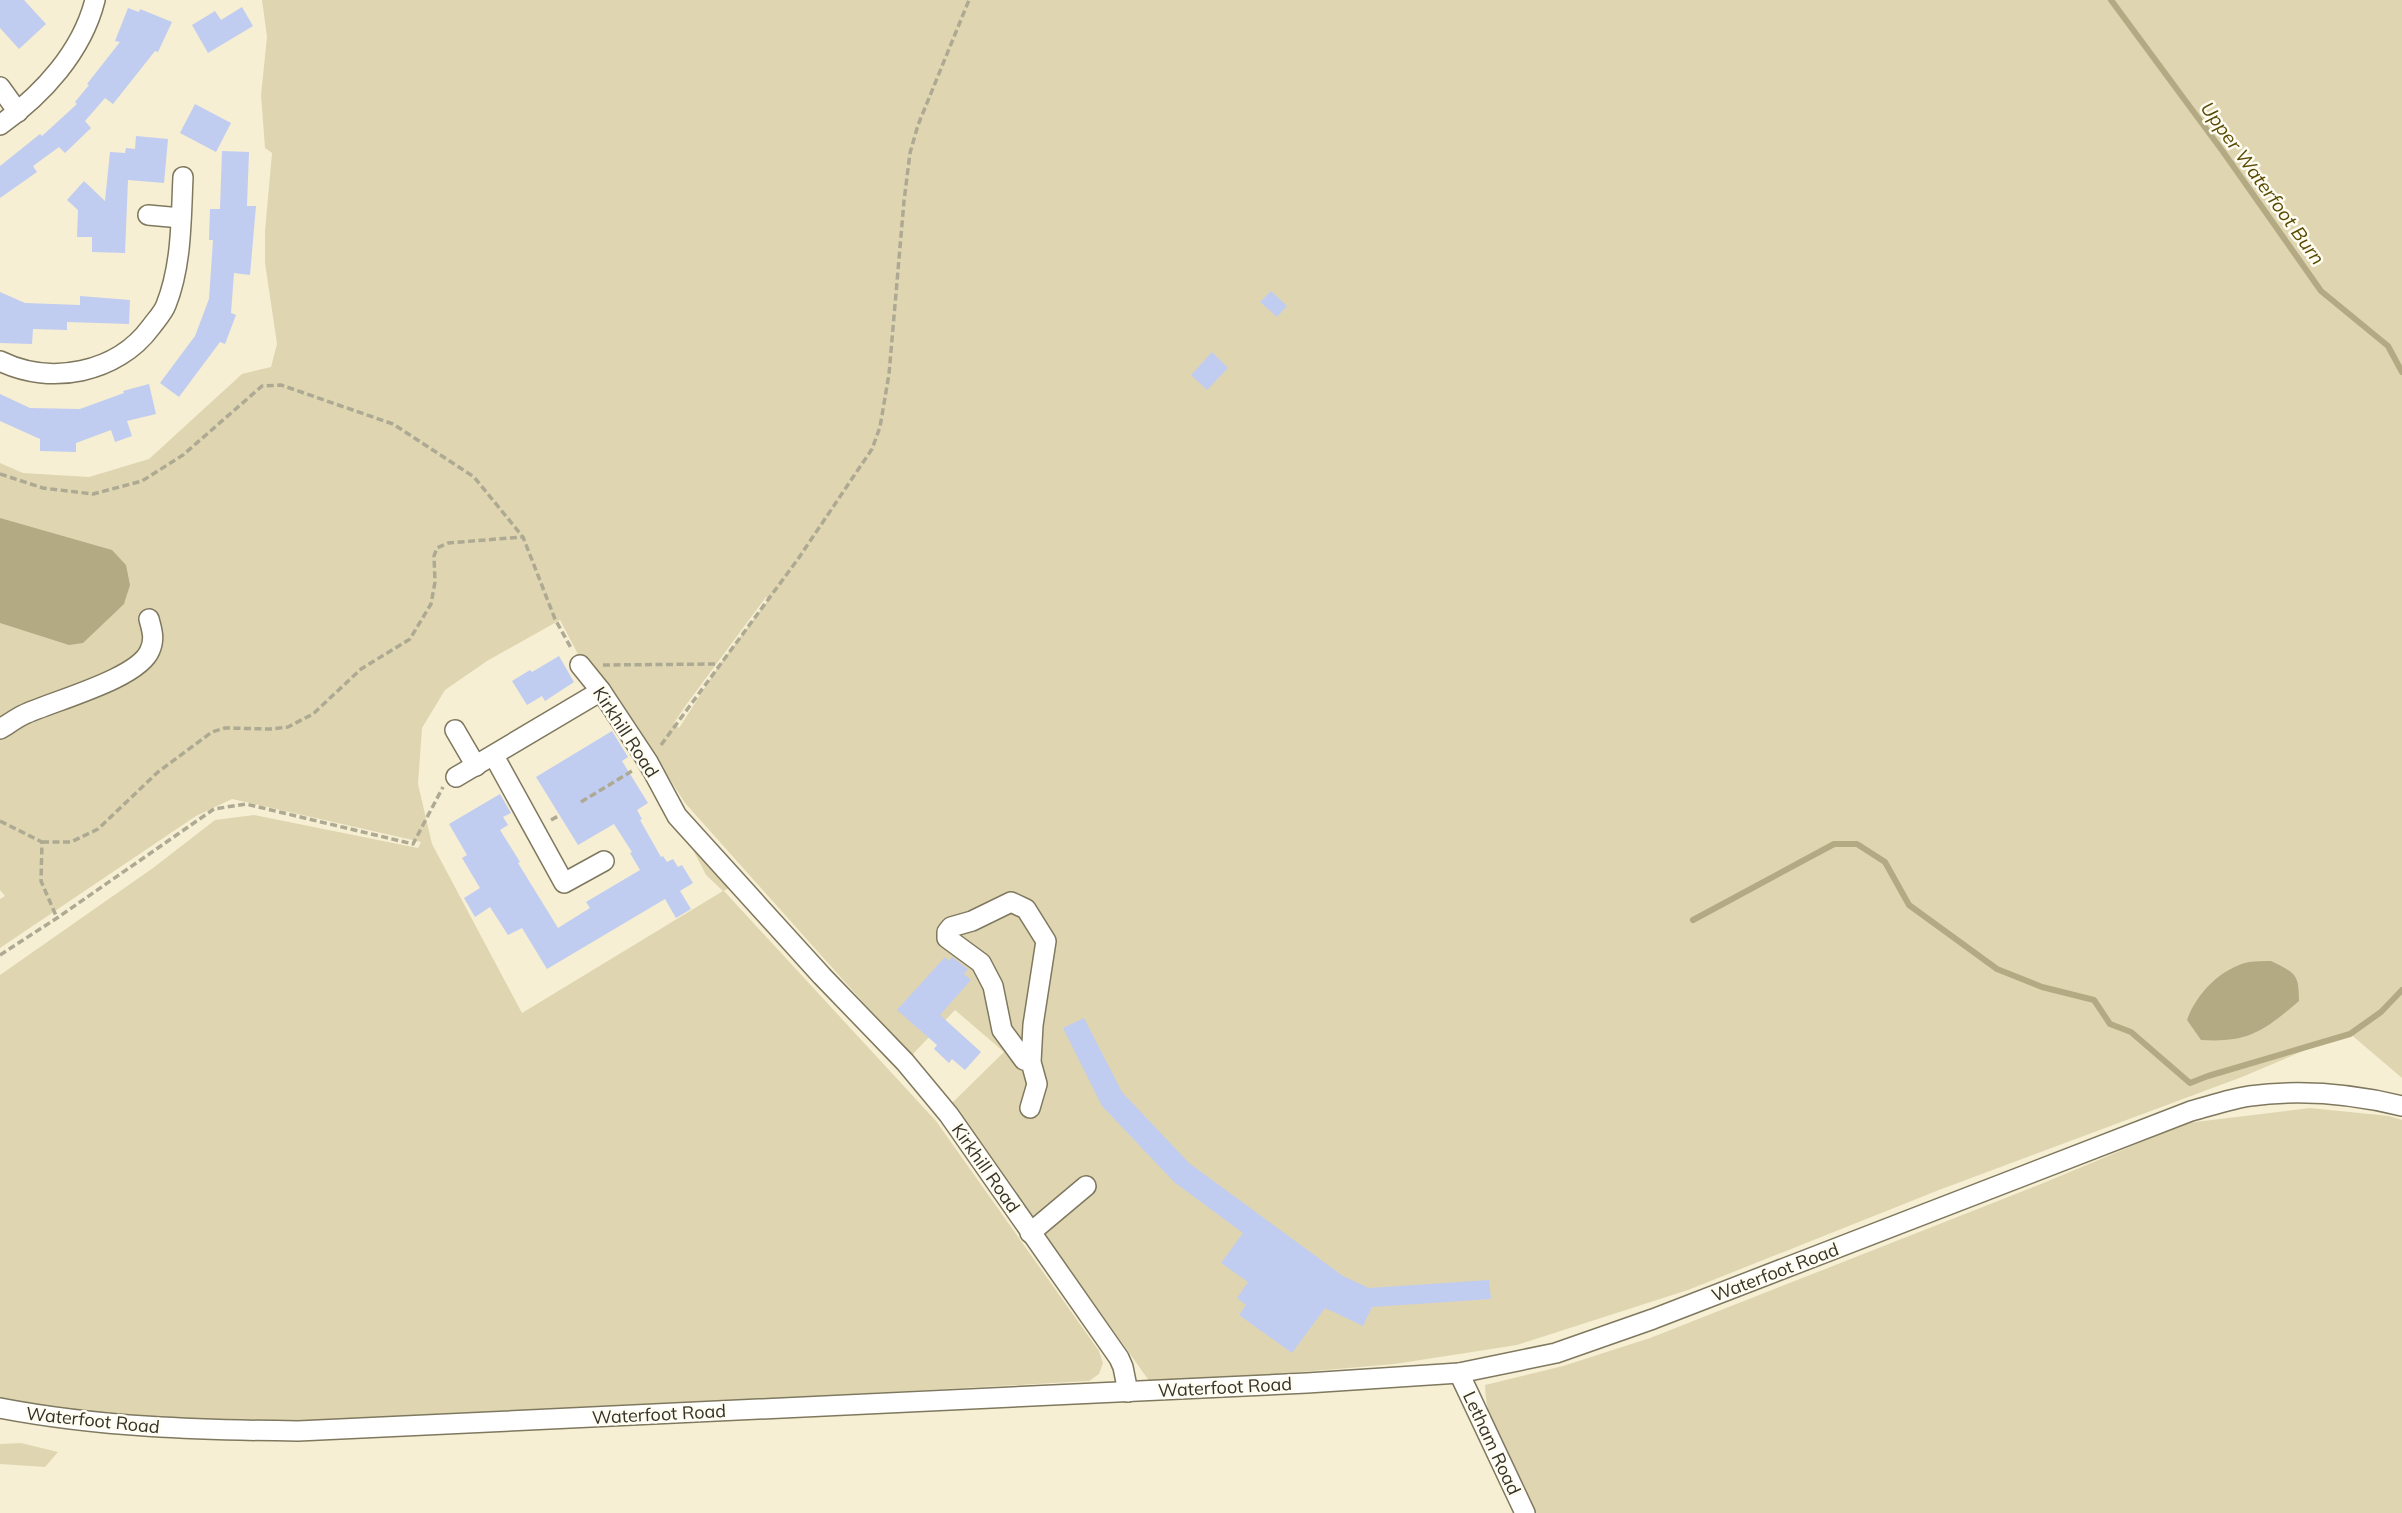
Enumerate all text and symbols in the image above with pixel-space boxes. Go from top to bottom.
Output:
water label: Upper Waterfoot Burn [2196,97,2330,269]
street label: Kirkhill Road [588,682,664,782]
street label: Kirkhill Road [947,1119,1025,1217]
street label: Waterfoot Road [1708,1237,1842,1307]
street label: Waterfoot Road [1157,1372,1293,1402]
street label: Letham Road [1458,1387,1526,1499]
street label: Waterfoot Road [591,1399,727,1429]
street label: Waterfoot Road [25,1402,161,1438]

